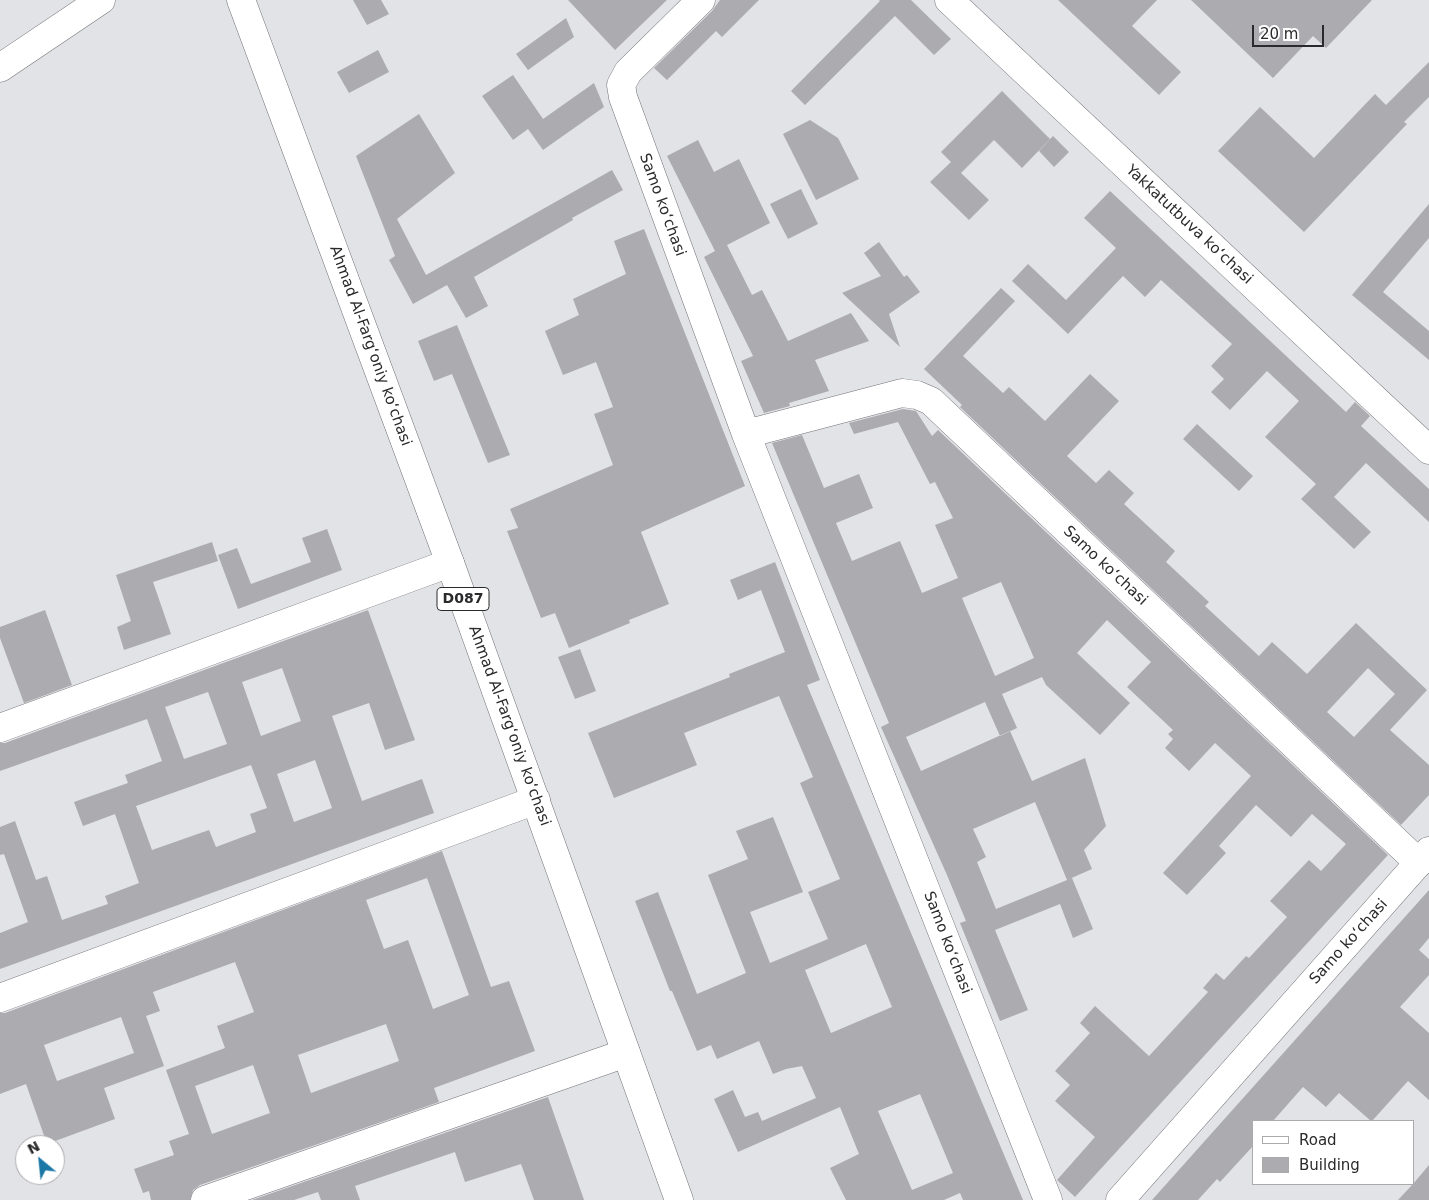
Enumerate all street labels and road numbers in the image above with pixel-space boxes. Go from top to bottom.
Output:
street label: Samo koʻchasi [635,151,689,259]
street label: Yakkatutbuva koʻchasi [1122,162,1256,288]
street label: Ahmad Al-Fargʻoniy koʻchasi [325,243,415,449]
street label: Samo koʻchasi [1059,522,1151,610]
road number: D087 [437,588,489,610]
street label: Ahmad Al-Fargʻoniy koʻchasi [464,623,554,829]
street label: Samo koʻchasi [919,889,975,997]
street label: Samo koʻchasi [1306,896,1392,988]

